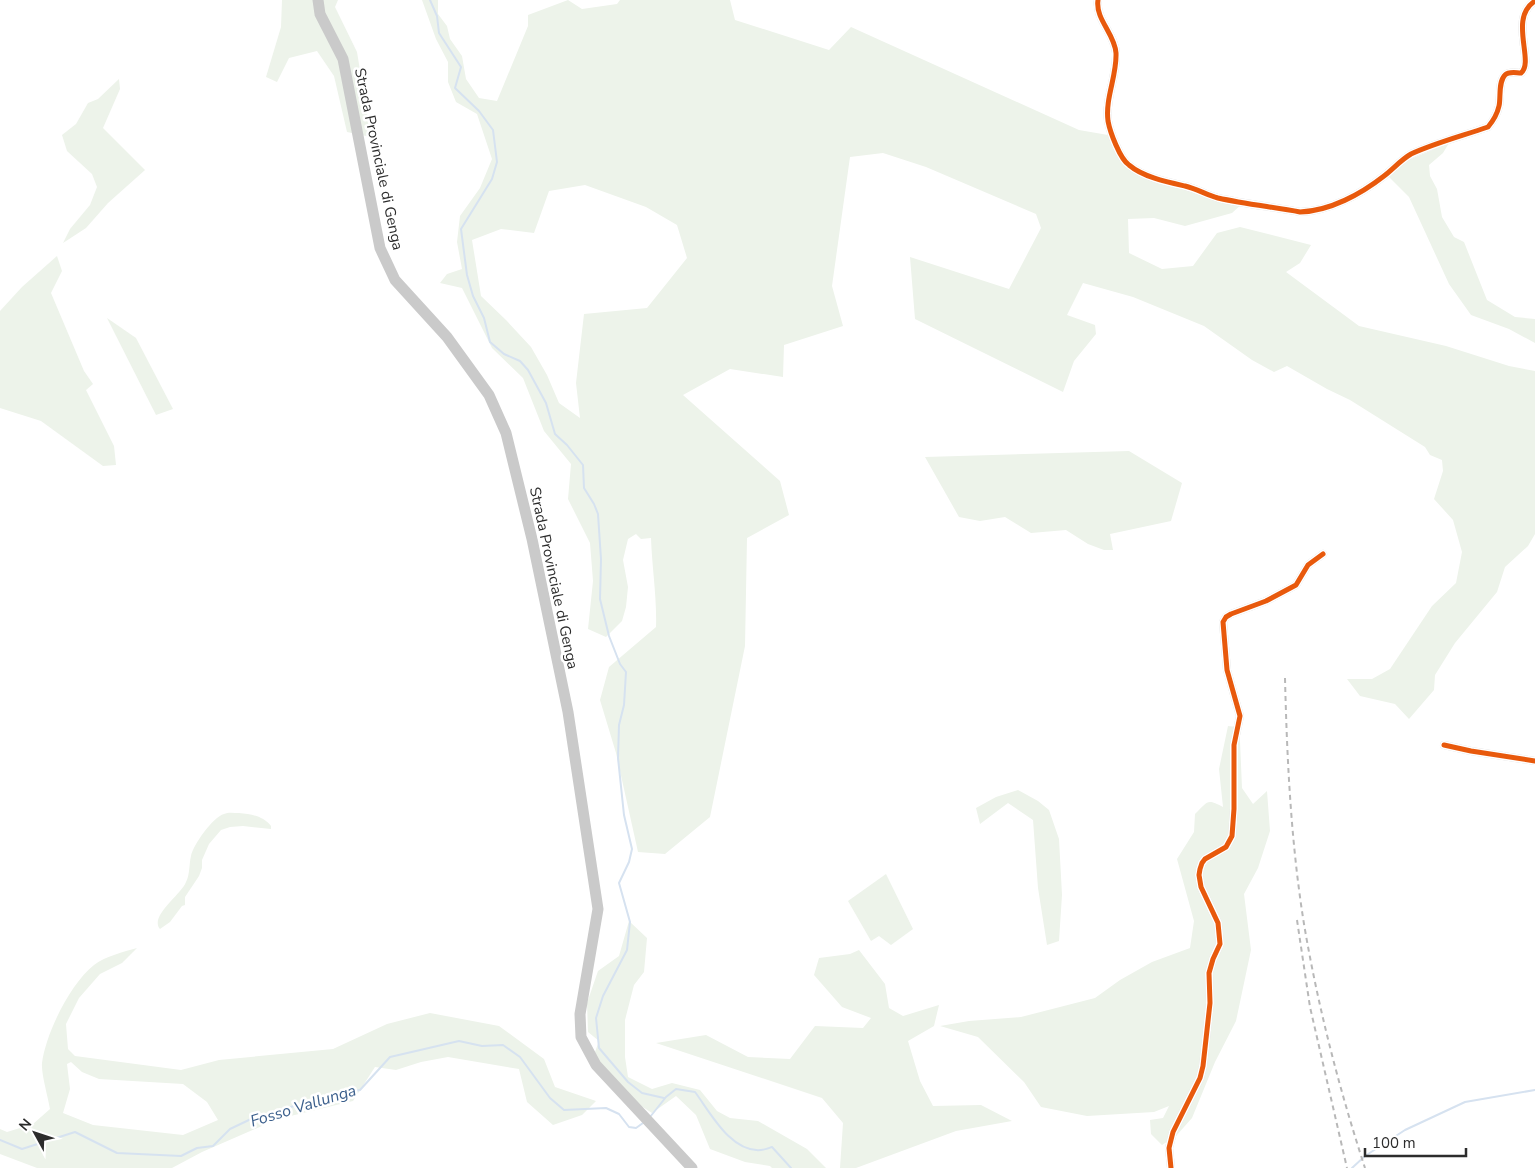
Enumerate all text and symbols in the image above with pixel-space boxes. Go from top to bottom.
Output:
street label: Strada Provinciale di Genga [350,66,408,252]
street label: Strada Provinciale di Genga [525,485,583,671]
water label: Fosso Vallunga [248,1079,359,1133]
north arrow [10,1108,60,1158]
text: N [15,1115,36,1135]
scale bar [1365,1126,1466,1158]
text: 100 m [1372,1133,1416,1153]

